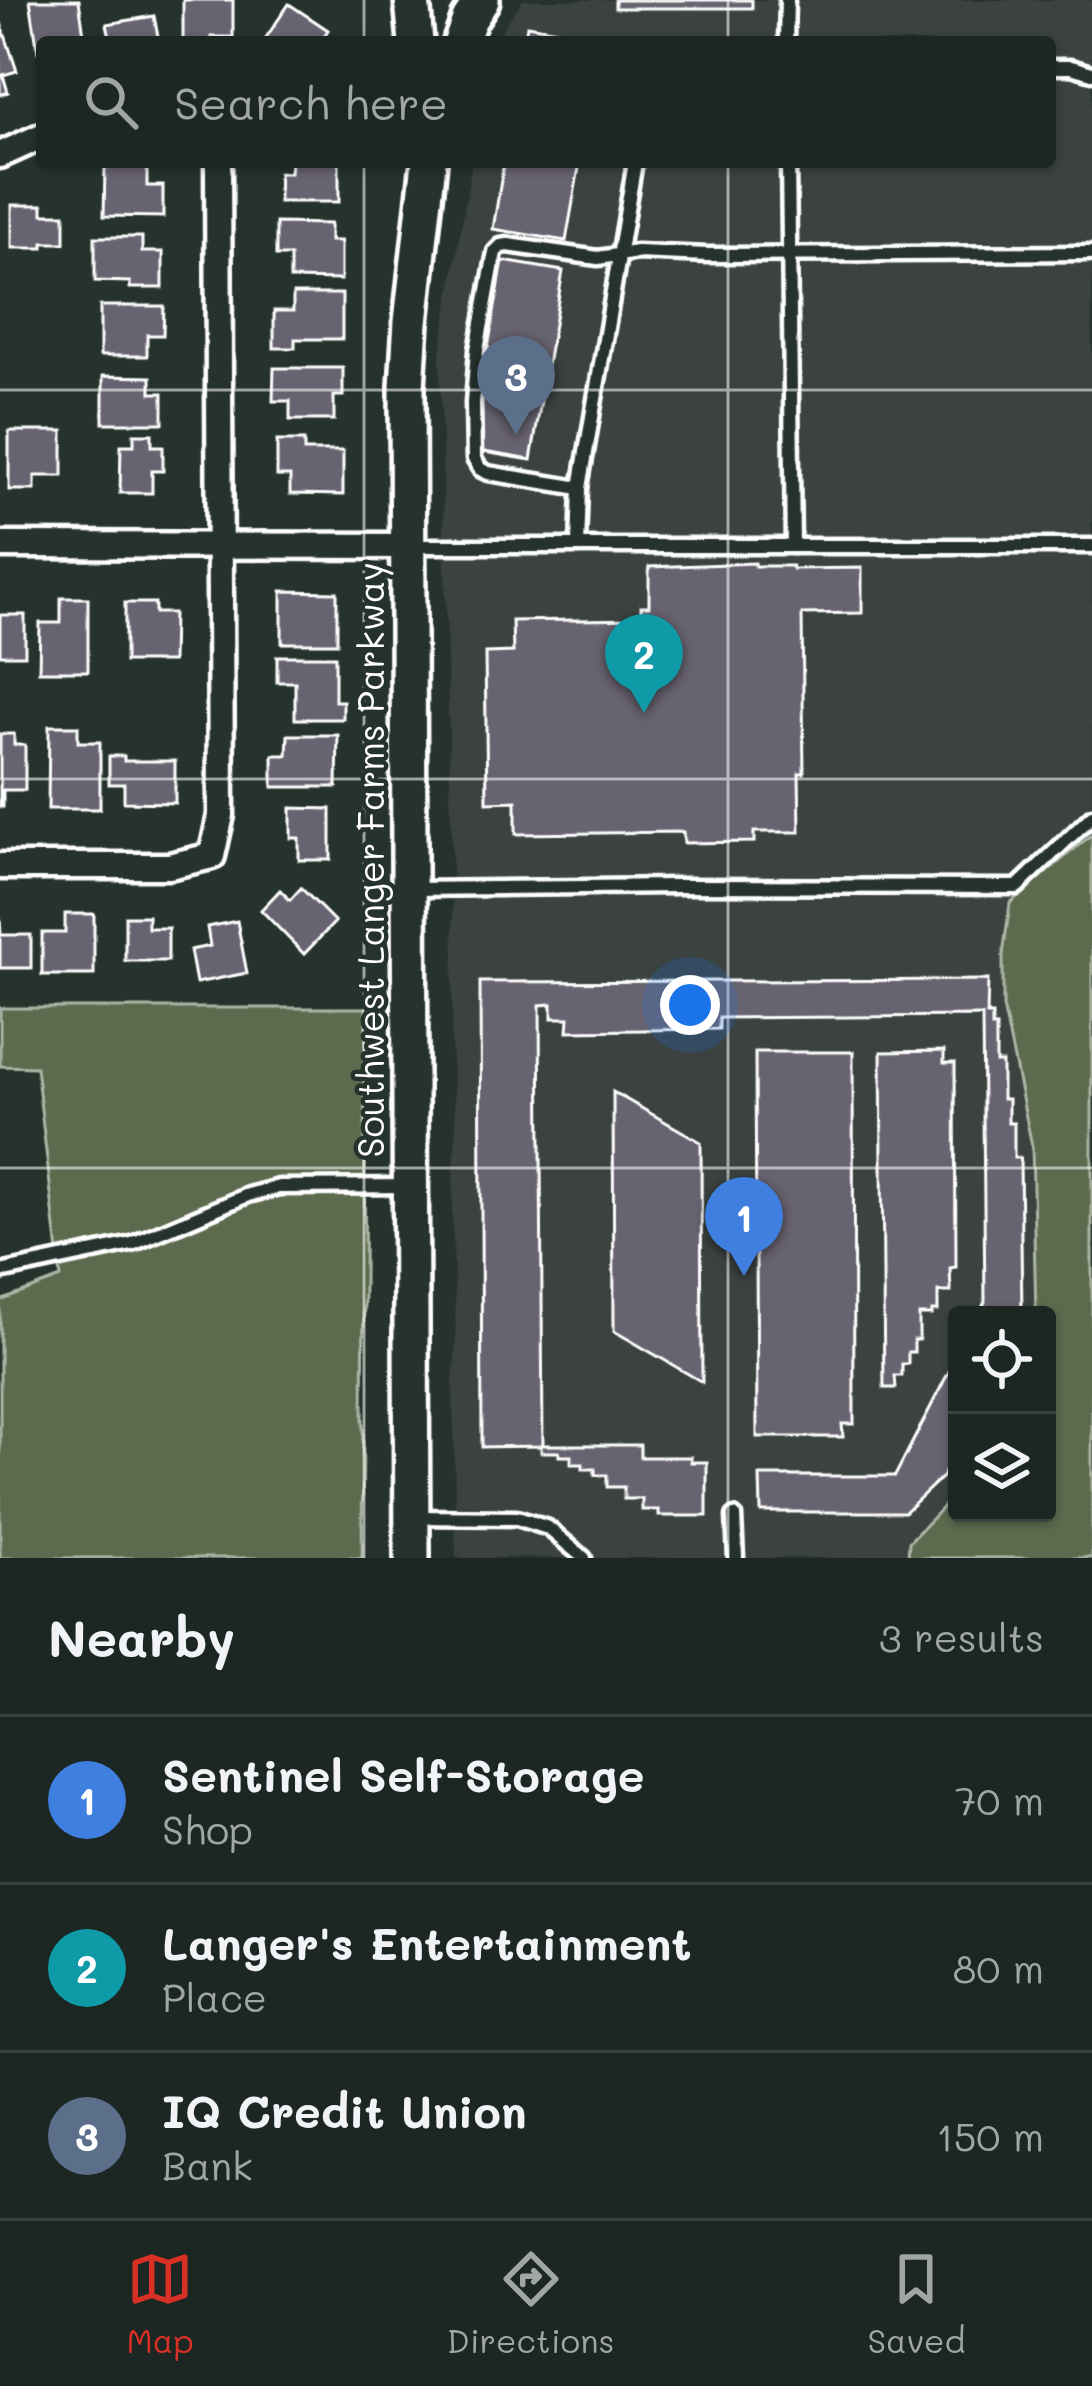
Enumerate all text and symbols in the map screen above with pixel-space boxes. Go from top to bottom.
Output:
search box [36,36,1056,168]
icon: search [78,69,144,135]
text: Search here [174,73,448,131]
pin: 3 [477,336,555,435]
street label: Southwest Langer Farms Parkway [346,562,394,1158]
pin: 2 [605,614,683,713]
your location [660,975,720,1035]
pin: 1 [705,1177,783,1276]
map controls [948,1306,1056,1522]
button: locate [948,1306,1056,1414]
button: layers [948,1414,1056,1522]
text: Nearby [48,1603,235,1670]
text: 3 results [879,1611,1044,1662]
text: Sentinel Self-Storage [162,1745,645,1803]
text: 1 [78,1774,96,1825]
text: 70 m [955,1774,1044,1825]
text: Shop [162,1803,253,1854]
text: Langer's Entertainment [162,1913,691,1971]
text: 2 [76,1942,98,1993]
text: 80 m [953,1942,1044,1993]
text: Place [162,1971,267,2022]
text: IQ Credit Union [162,2081,527,2139]
text: 3 [75,2110,99,2161]
text: 150 m [936,2110,1044,2161]
text: Bank [162,2139,253,2190]
tab: Map [127,2246,194,2361]
tab: Directions [447,2246,614,2361]
tab: Saved [868,2246,965,2361]

